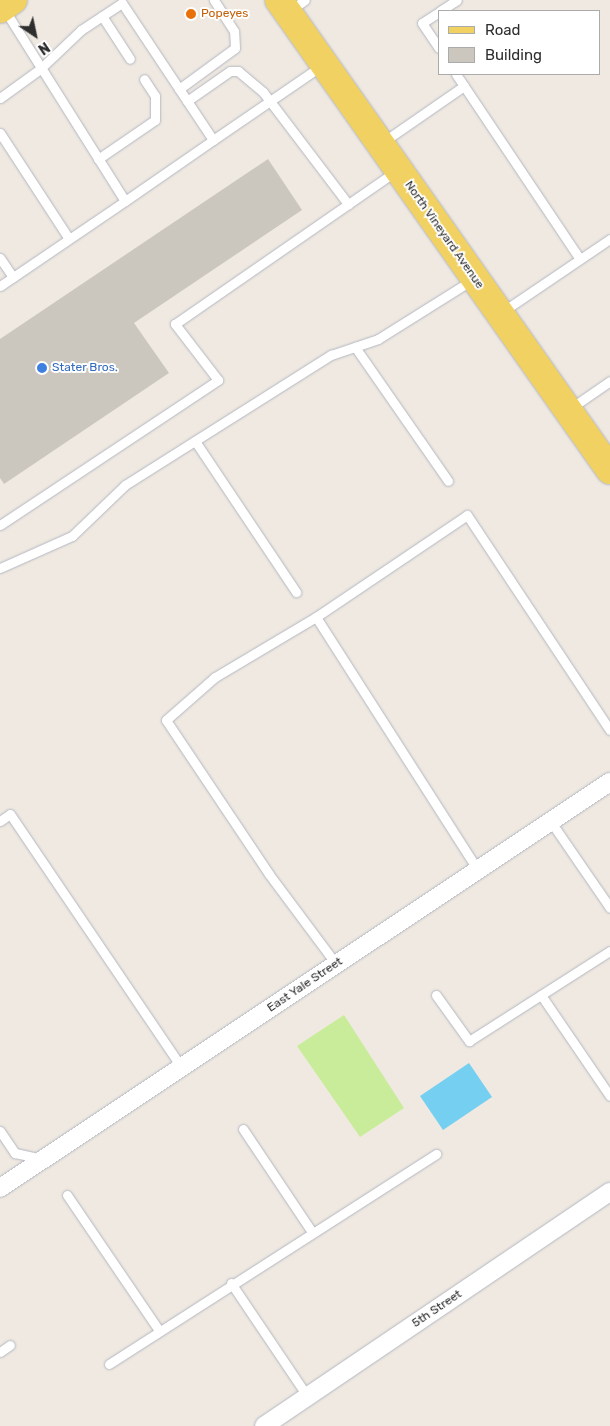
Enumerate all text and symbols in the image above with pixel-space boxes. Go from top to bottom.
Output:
place label: Popeyes [201,7,248,21]
marker: Popeyes [185,8,197,20]
north arrow [10,10,60,60]
legend [438,10,600,75]
text: Road [485,21,521,39]
text: N [35,38,53,58]
text: Building [485,46,542,64]
street label: North Vineyard Avenue [401,178,487,292]
place label: Stater Bros. [52,361,118,375]
marker: Stater Bros. [36,362,48,374]
street label: East Yale Street [264,954,346,1016]
street label: 5th Street [409,1287,465,1331]

